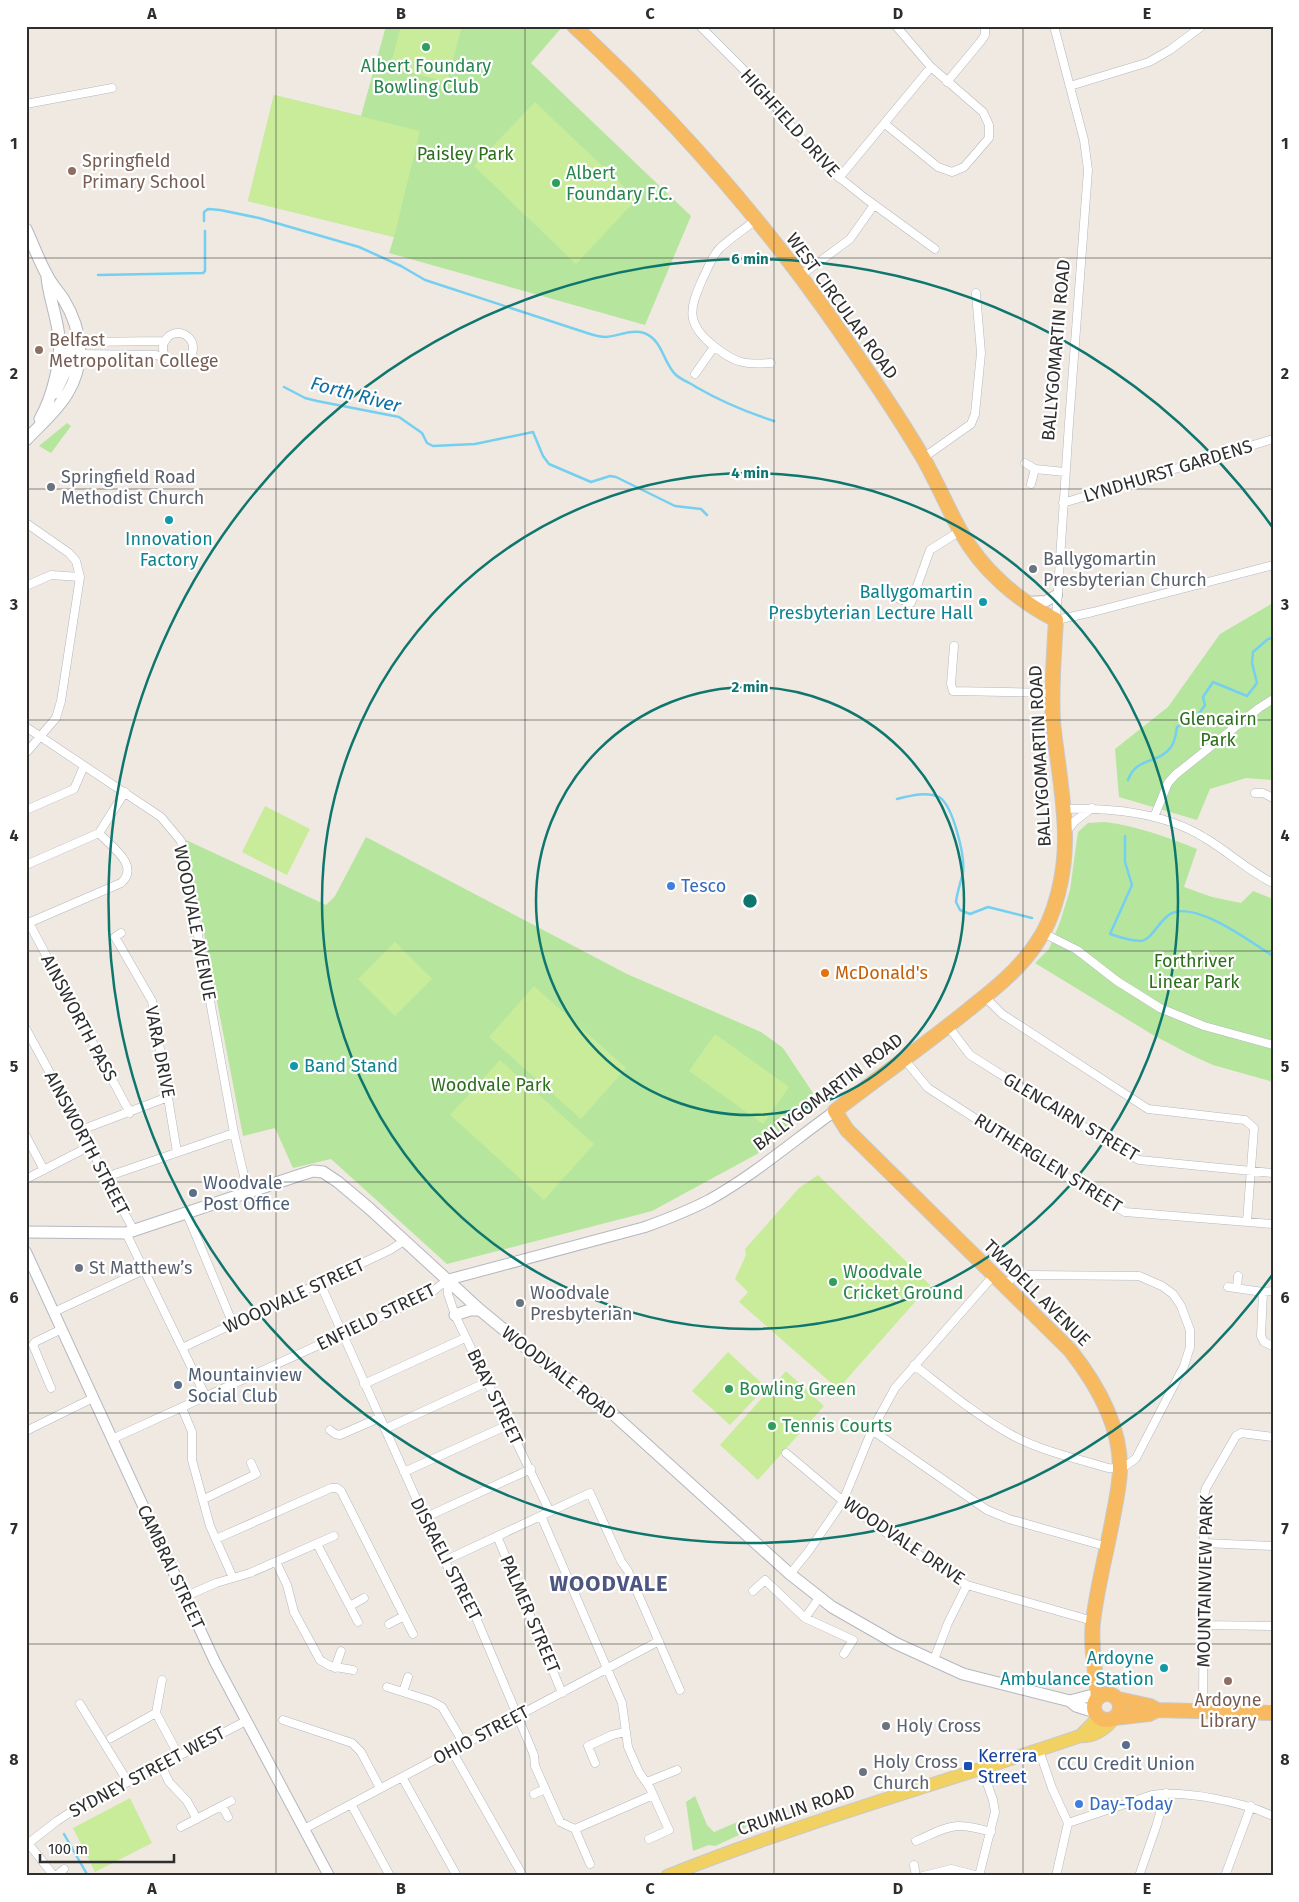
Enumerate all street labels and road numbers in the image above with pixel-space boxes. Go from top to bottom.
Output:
street label: HIGHFIELD DRIVE [736,64,844,182]
street label: WEST CIRCULAR ROAD [781,229,903,383]
street label: BALLYGOMARTIN ROAD [1037,258,1075,442]
street label: LYNDHURST GARDENS [1081,435,1255,507]
street label: BALLYGOMARTIN ROAD [1024,665,1056,847]
street label: WOODVALE AVENUE [169,843,221,1003]
street label: AINSWORTH PASS [36,951,122,1085]
street label: VARA DRIVE [140,1004,180,1100]
street label: BALLYGOMARTIN ROAD [749,1028,907,1156]
street label: AINSWORTH STREET [40,1067,135,1219]
street label: GLENCAIRN STREET [999,1068,1143,1166]
street label: RUTHERGLEN STREET [970,1109,1126,1218]
street label: TWADELL AVENUE [979,1235,1095,1351]
street label: WOODVALE STREET [220,1253,369,1338]
street label: ENFIELD STREET [313,1278,440,1355]
street label: WOODVALE ROAD [497,1321,621,1425]
street label: BRAY STREET [462,1345,528,1449]
street label: WOODVALE DRIVE [839,1492,969,1590]
street label: DISRAELI STREET [406,1494,487,1625]
street label: MOUNTAINVIEW PARK [1192,1494,1218,1667]
street label: CAMBRAI STREET [133,1501,210,1633]
street label: PALMER STREET [495,1552,565,1677]
street label: OHIO STREET [429,1700,533,1769]
street label: SYDNEY STREET WEST [65,1721,229,1822]
street label: CRUMLIN ROAD [734,1780,858,1840]

